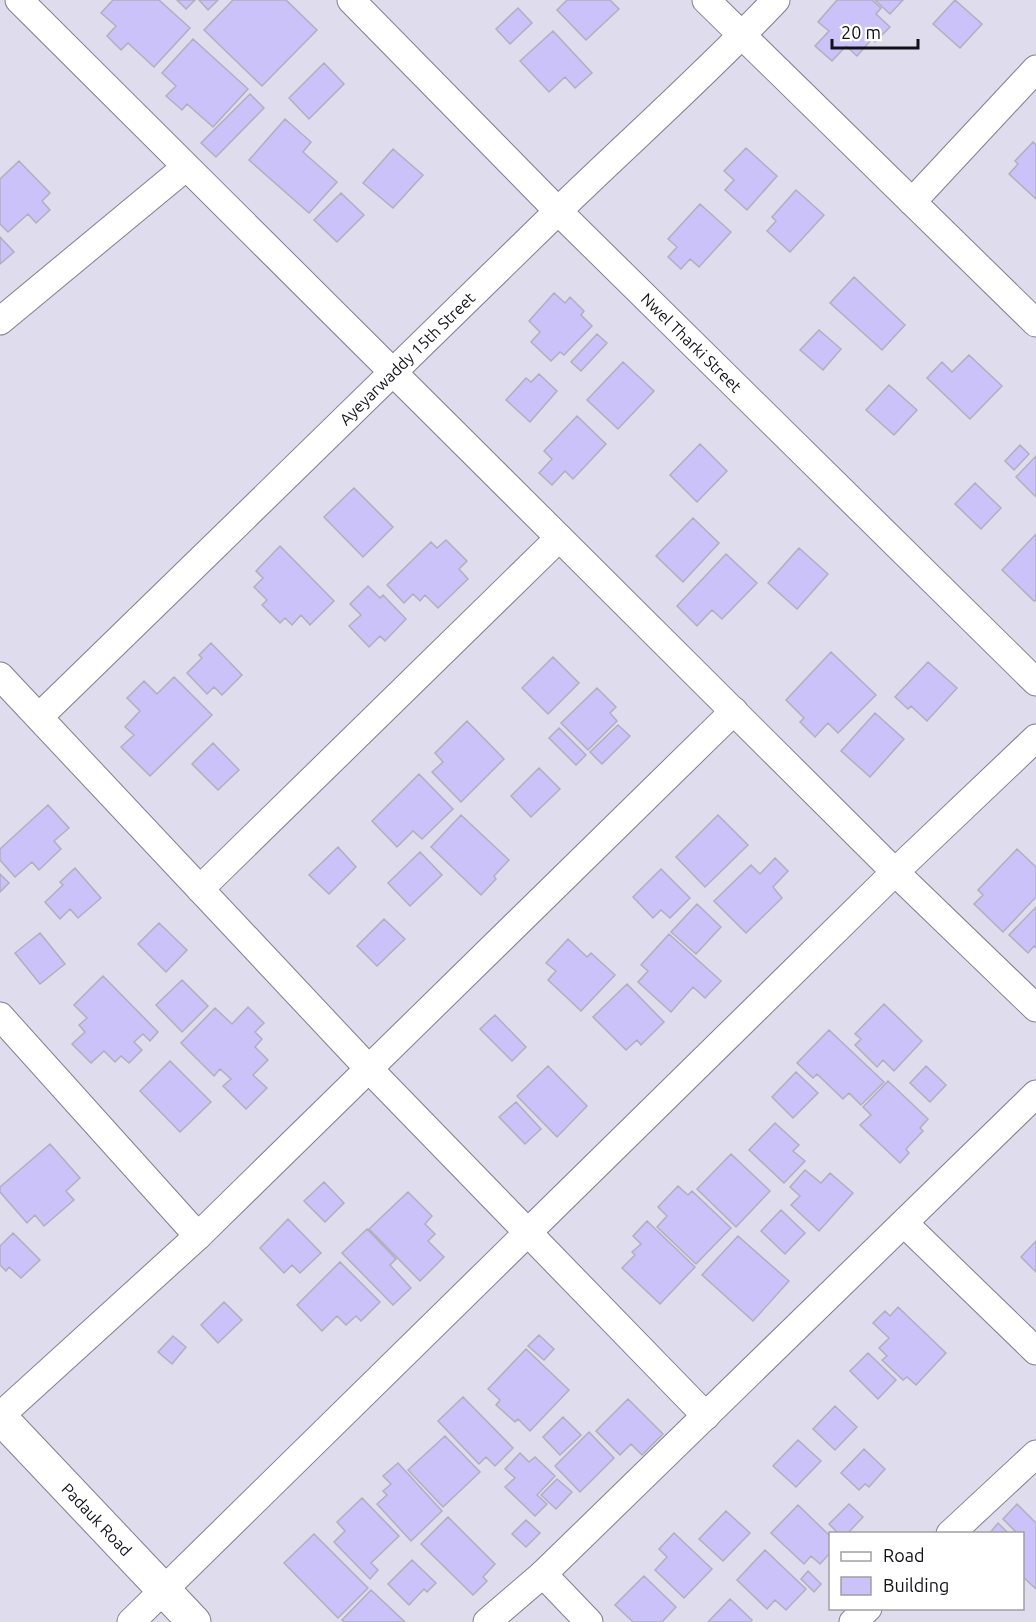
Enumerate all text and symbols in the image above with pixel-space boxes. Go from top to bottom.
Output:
scale bar [832,12,918,50]
text: 20 m [841,22,881,42]
street label: Ayeyarwaddy 15th Street [336,288,479,428]
street label: Nwel Tharki Street [638,289,746,396]
street label: Padauk Road [58,1479,135,1559]
legend [829,1532,1024,1610]
text: Road [883,1545,925,1565]
text: Building [883,1575,949,1595]

